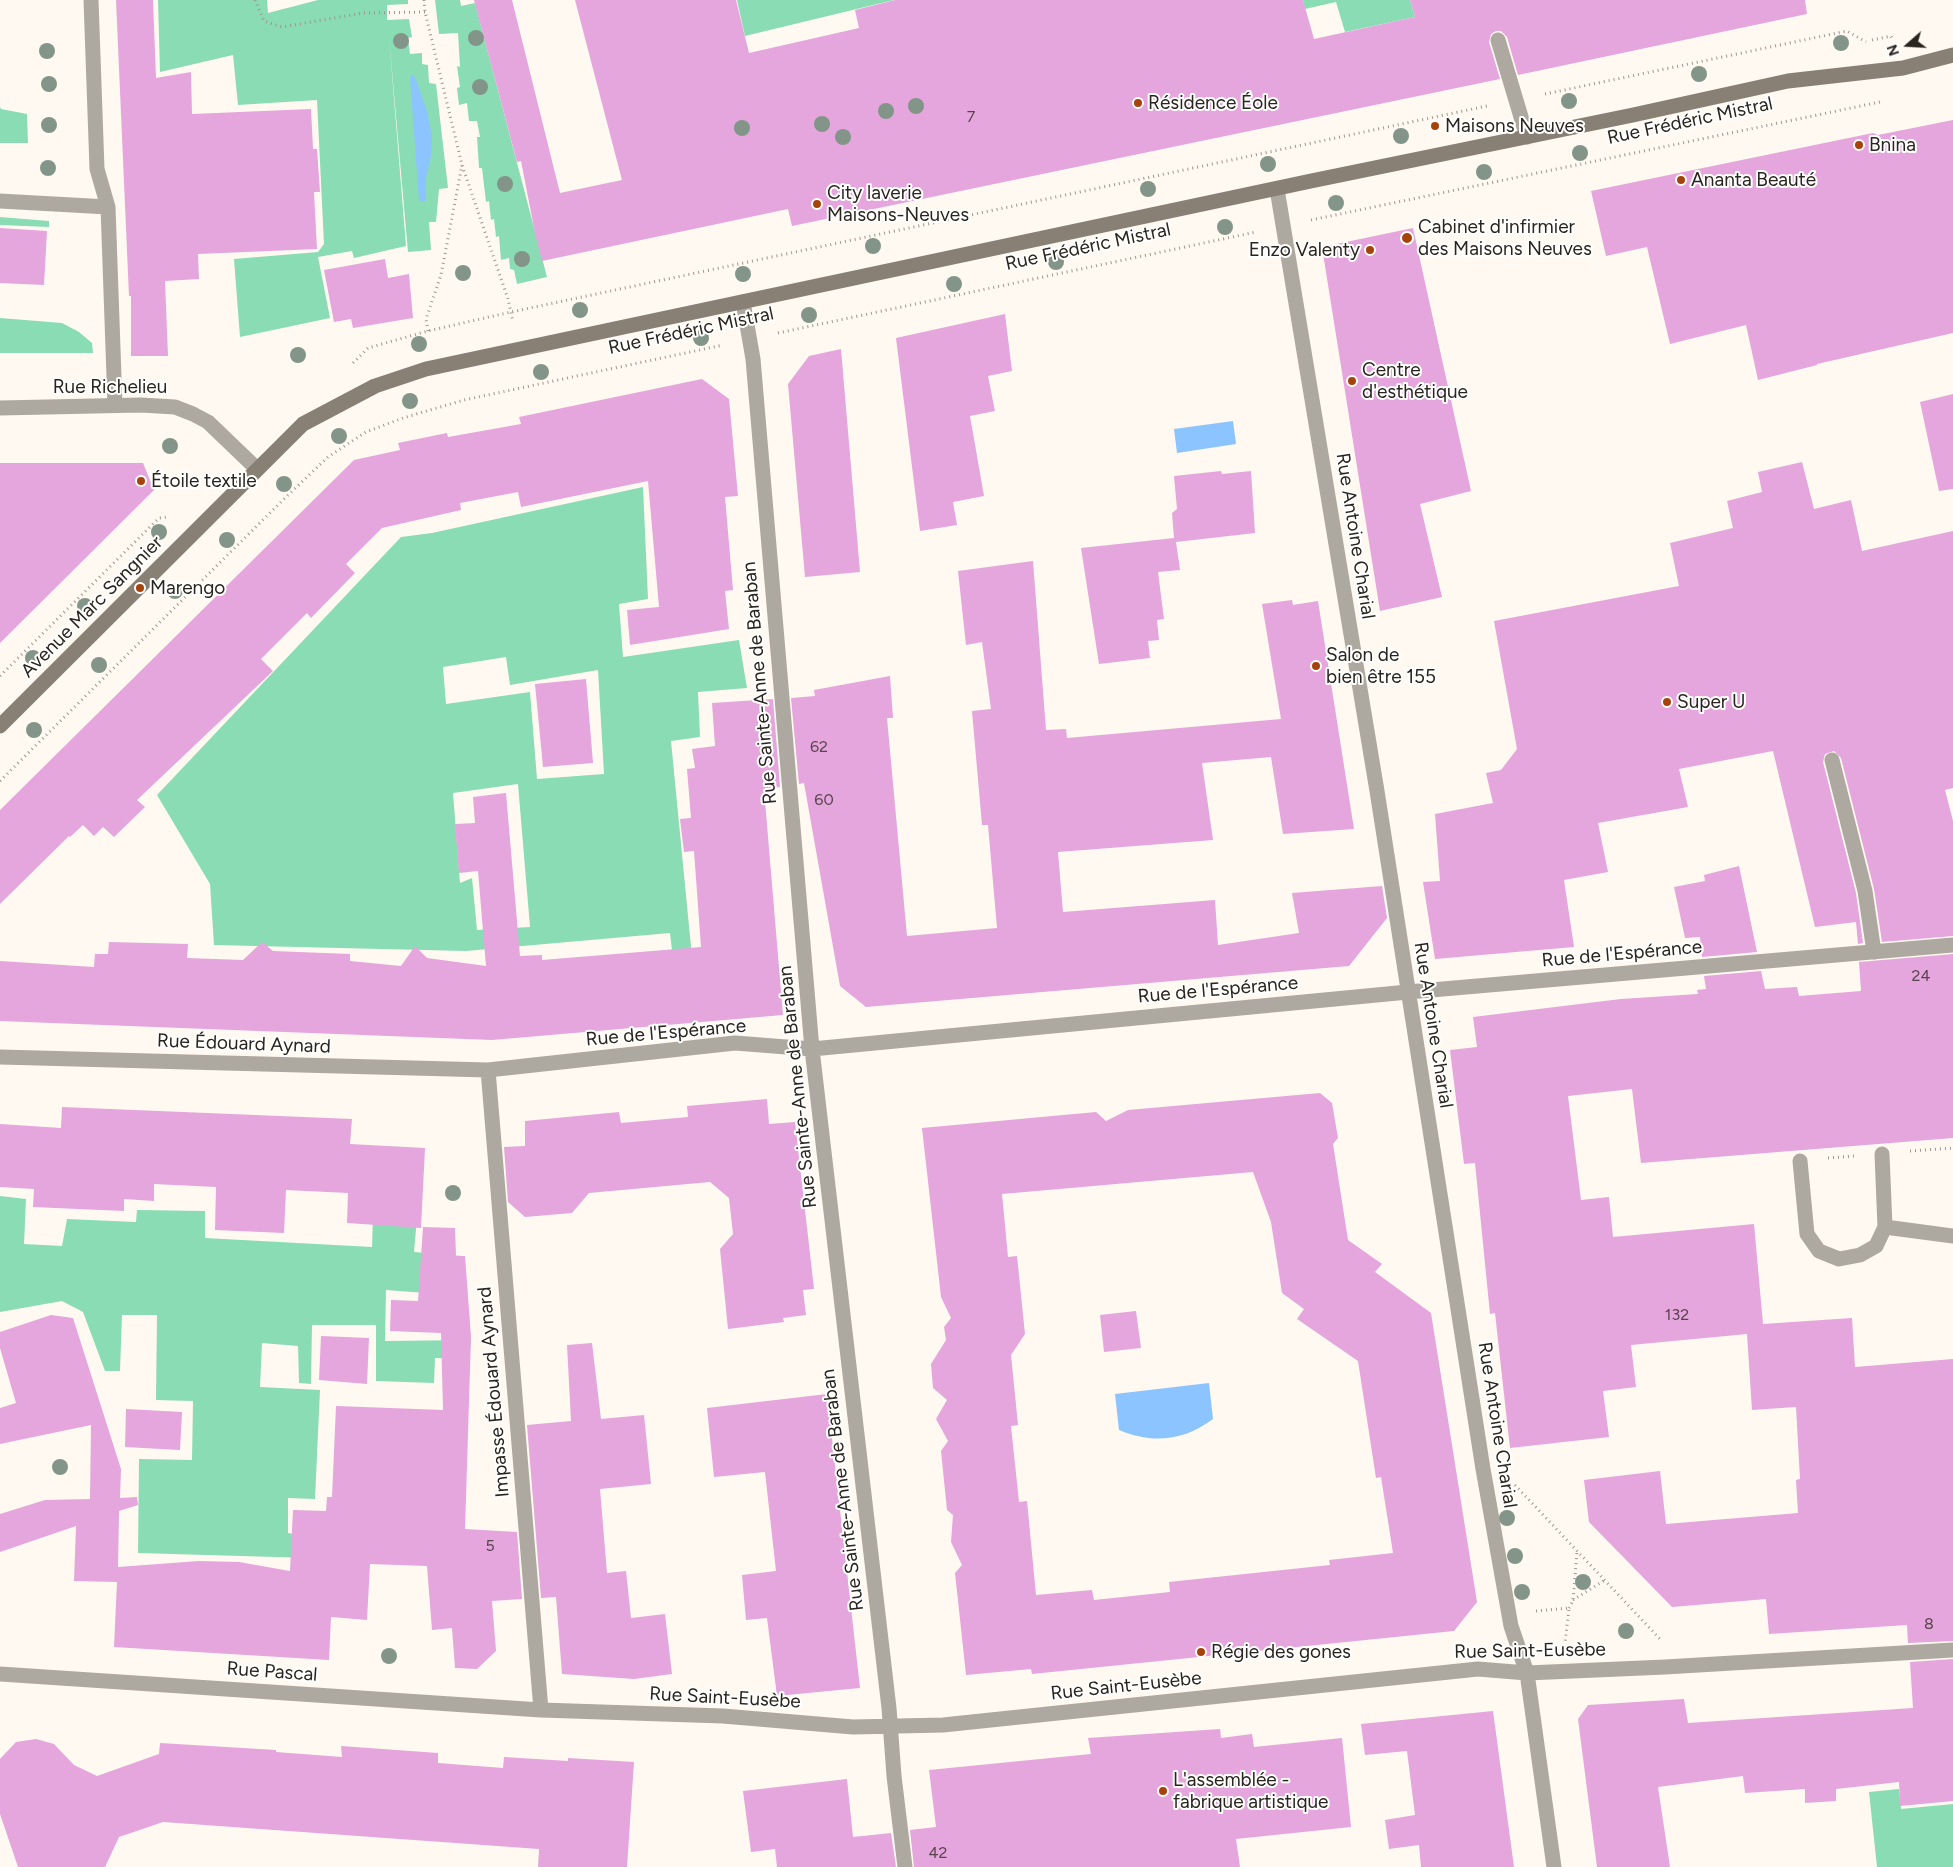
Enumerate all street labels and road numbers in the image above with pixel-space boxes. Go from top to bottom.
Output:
street label: Rue Frédéric Mistral [1605,92,1775,150]
street label: Rue Frédéric Mistral [1003,218,1173,276]
street label: Rue Frédéric Mistral [606,302,776,360]
street label: Rue Richelieu [53,376,167,398]
street label: Rue Antoine Charial [1331,451,1379,621]
street label: Avenue Marc Sangnier [16,531,168,683]
street label: Rue Sainte-Anne de Baraban [738,561,782,805]
street label: Rue de l'Espérance [1541,936,1703,972]
street label: Rue Antoine Charial [1409,940,1457,1110]
street label: Rue Sainte-Anne de Baraban [774,965,822,1209]
street label: Rue de l'Espérance [1137,972,1299,1008]
street label: Rue de l'Espérance [585,1015,747,1051]
street label: Rue Édouard Aynard [157,1030,331,1058]
street label: Impasse Édouard Aynard [473,1286,515,1498]
street label: Rue Antoine Charial [1473,1340,1521,1510]
street label: Rue Sainte-Anne de Baraban [817,1368,869,1612]
street label: Rue Saint-Eusèbe [1454,1638,1606,1664]
street label: Rue Pascal [226,1657,318,1687]
street label: Rue Saint-Eusèbe [1049,1667,1203,1705]
street label: Rue Saint-Eusèbe [649,1683,801,1713]

